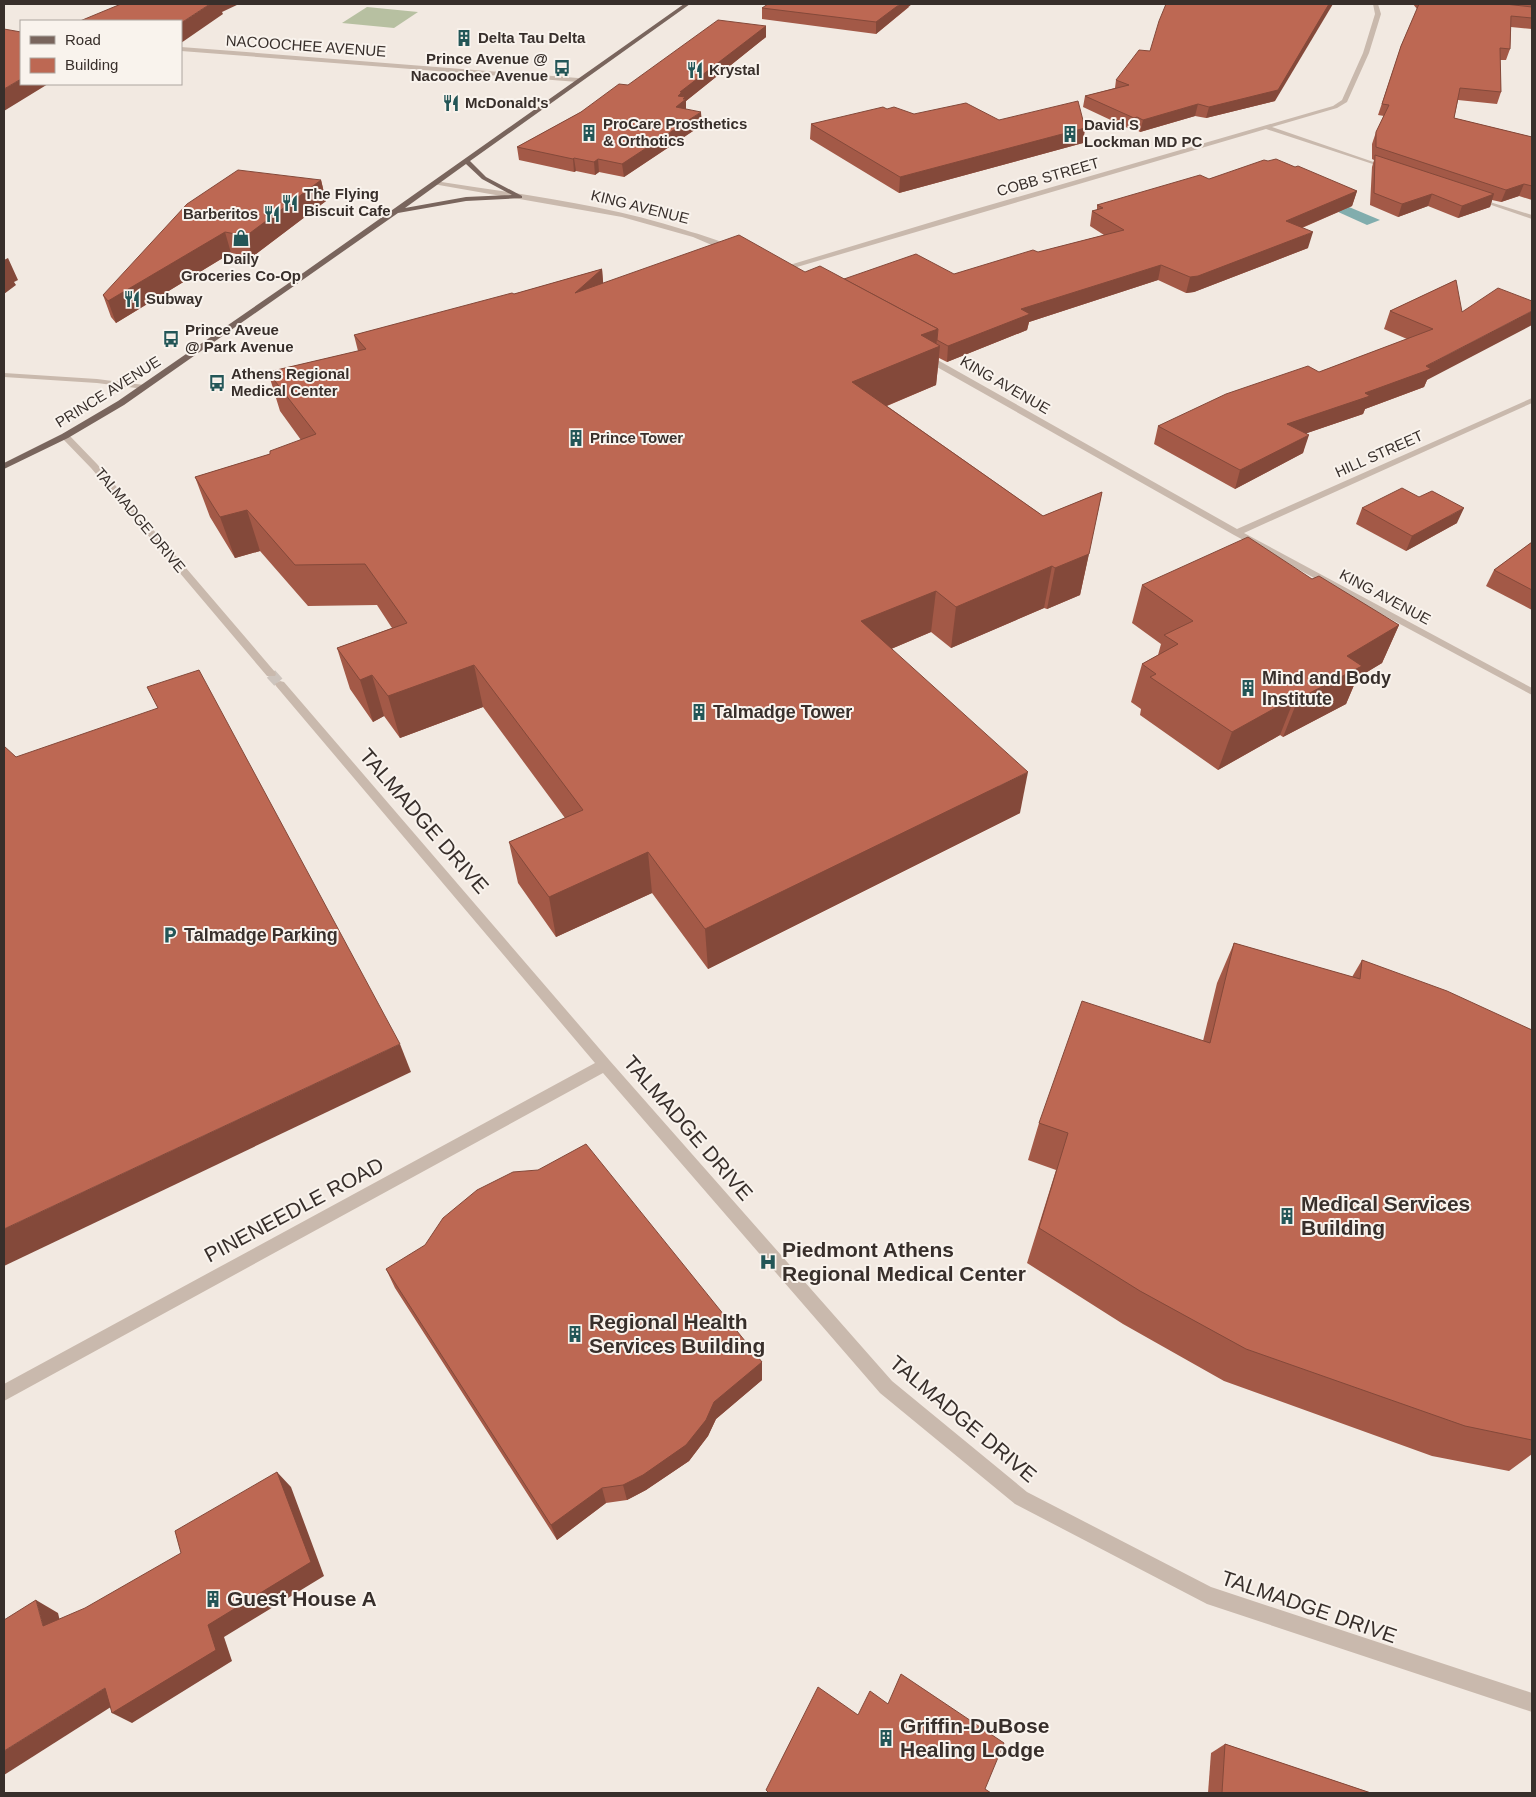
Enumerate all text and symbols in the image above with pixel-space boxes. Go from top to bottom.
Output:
legend [20,20,182,85]
building icon: Delta Tau Delta [454,28,474,48]
place label: Delta Tau Delta [478,29,586,46]
text: Road [65,31,101,48]
street label: NACOOCHEE AVENUE [225,31,387,60]
place label: Prince Avenue @ Nacoochee Avenue [411,50,548,84]
text: Building [65,56,118,73]
bus stop icon: Prince Avenue @ Nacoochee Avenue [552,58,572,78]
restaurant icon: Krystal [685,60,705,80]
place label: Krystal [709,61,760,78]
restaurant icon: McDonald's [441,93,461,113]
place label: McDonald's [465,94,549,111]
place label: ProCare Prosthetics & Orthotics [603,115,747,149]
place label: David S Lockman MD PC [1084,116,1203,150]
building icon: ProCare Prosthetics & Orthotics [579,123,599,143]
building icon: David S Lockman MD PC [1060,124,1080,144]
street label: COBB STREET [995,154,1101,199]
place label: The Flying Biscuit Cafe [304,185,391,219]
street label: KING AVENUE [589,186,691,227]
restaurant icon: The Flying Biscuit Cafe [280,193,300,213]
restaurant icon: Barberitos [262,204,282,224]
place label: Barberitos [183,205,258,222]
shop icon: Daily Groceries Co-Op [231,228,251,248]
place label: Daily Groceries Co-Op [181,250,301,284]
restaurant icon: Subway [122,289,142,309]
place label: Subway [146,290,203,307]
place label: Prince Aveue @ Park Avenue [185,321,294,355]
bus stop icon: Prince Aveue @ Park Avenue [161,329,181,349]
street label: PRINCE AVENUE [52,352,163,431]
street label: KING AVENUE [957,352,1053,417]
place label: Athens Regional Medical Center [231,365,349,399]
bus stop icon: Athens Regional Medical Center [207,373,227,393]
street label: HILL STREET [1332,427,1425,481]
building icon: Prince Tower [566,428,586,448]
place label: Prince Tower [590,429,683,446]
street label: TALMADGE DRIVE [92,464,189,575]
street label: KING AVENUE [1337,565,1434,628]
place label: Mind and Body Institute [1262,668,1391,709]
building icon: Mind and Body Institute [1238,678,1258,698]
building icon: Talmadge Tower [689,702,709,722]
place label: Talmadge Tower [713,702,852,722]
street label: TALMADGE DRIVE [355,744,493,898]
parking icon: Talmadge Parking [160,925,180,945]
place label: Talmadge Parking [184,925,338,945]
street label: TALMADGE DRIVE [619,1051,757,1205]
street label: PINENEEDLE ROAD [200,1153,387,1267]
place label: Medical Services Building [1301,1192,1470,1239]
building icon: Medical Services Building [1277,1206,1297,1226]
place label: Piedmont Athens Regional Medical Center [782,1238,1026,1285]
hospital icon: Piedmont Athens Regional Medical Center [758,1252,778,1272]
place label: Regional Health Services Building [589,1310,765,1357]
building icon: Regional Health Services Building [565,1324,585,1344]
street label: TALMADGE DRIVE [885,1351,1041,1487]
street label: TALMADGE DRIVE [1218,1566,1400,1647]
place label: Guest House A [227,1587,377,1610]
building icon: Guest House A [203,1589,223,1609]
place label: Griffin-DuBose Healing Lodge [900,1714,1049,1761]
building icon: Griffin-DuBose Healing Lodge [876,1728,896,1748]

